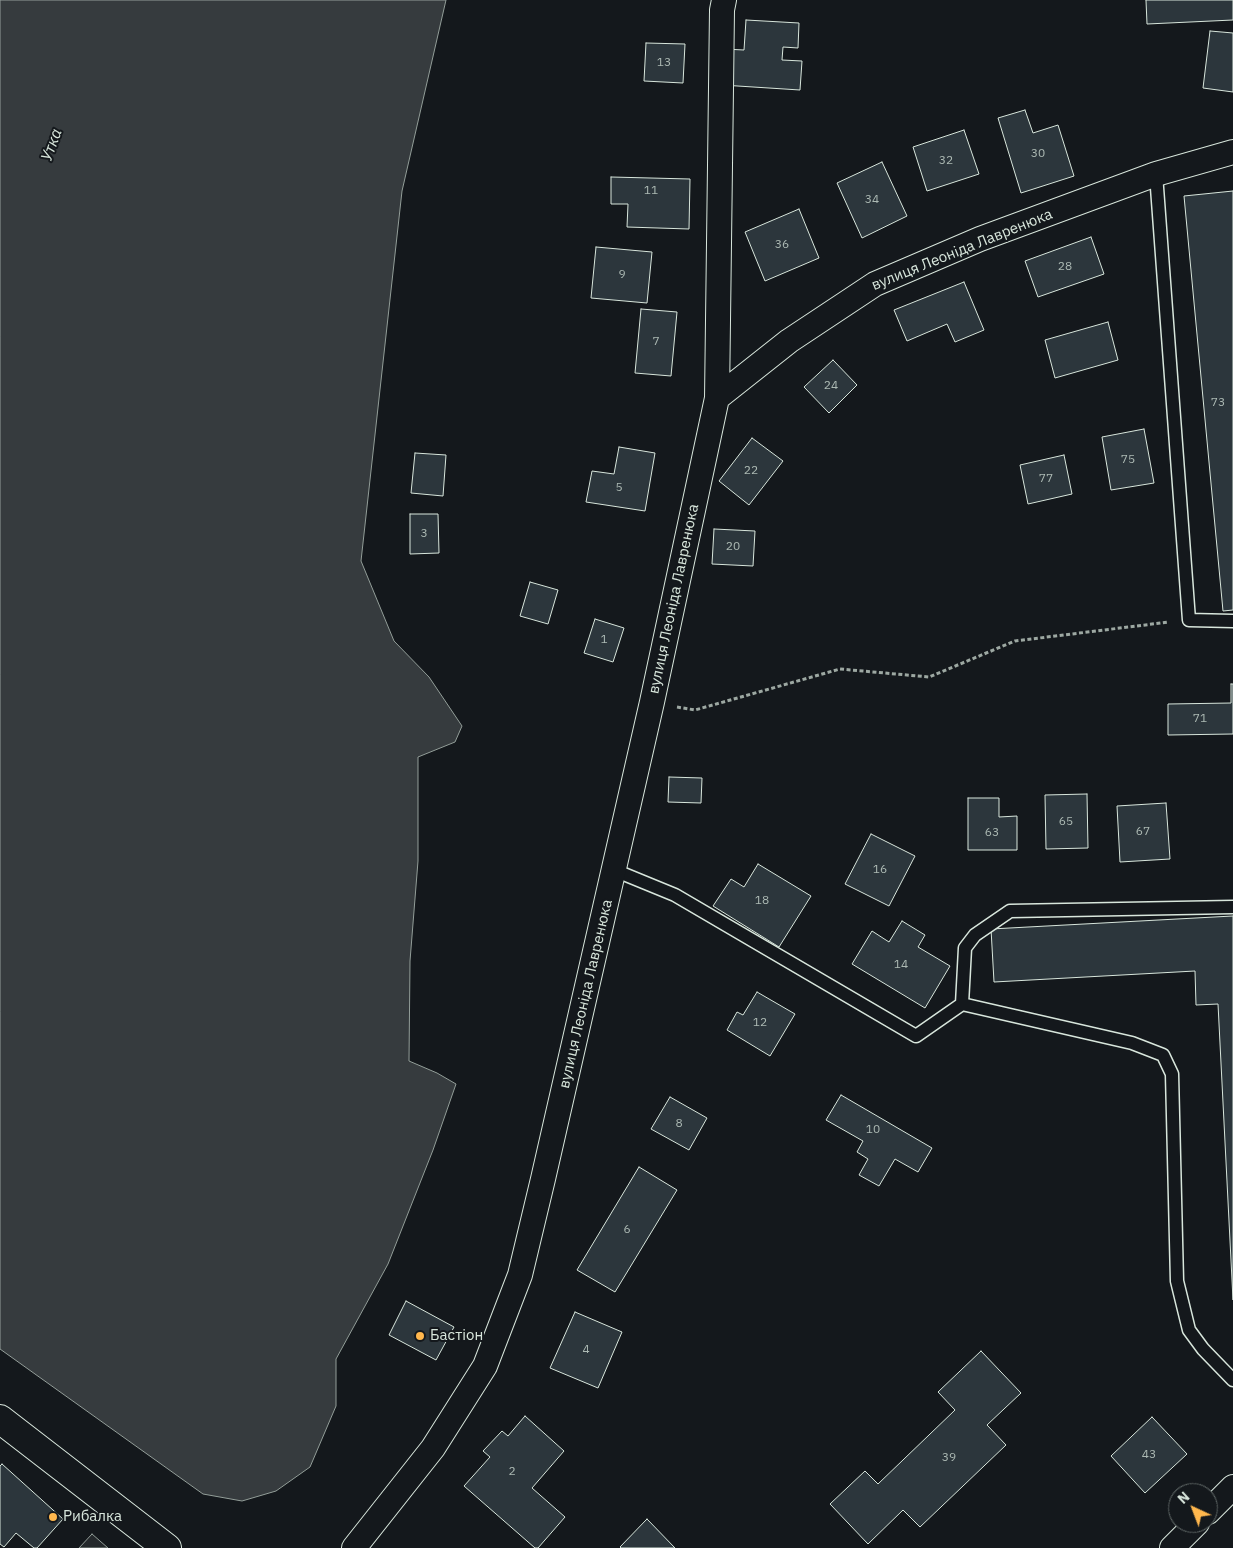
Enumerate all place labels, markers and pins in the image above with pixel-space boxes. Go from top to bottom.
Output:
place label: Бастіон [430,1327,483,1345]
marker: Бастіон [414,1330,426,1342]
place label: Рибалка [63,1508,122,1526]
marker: Рибалка [47,1511,59,1523]

